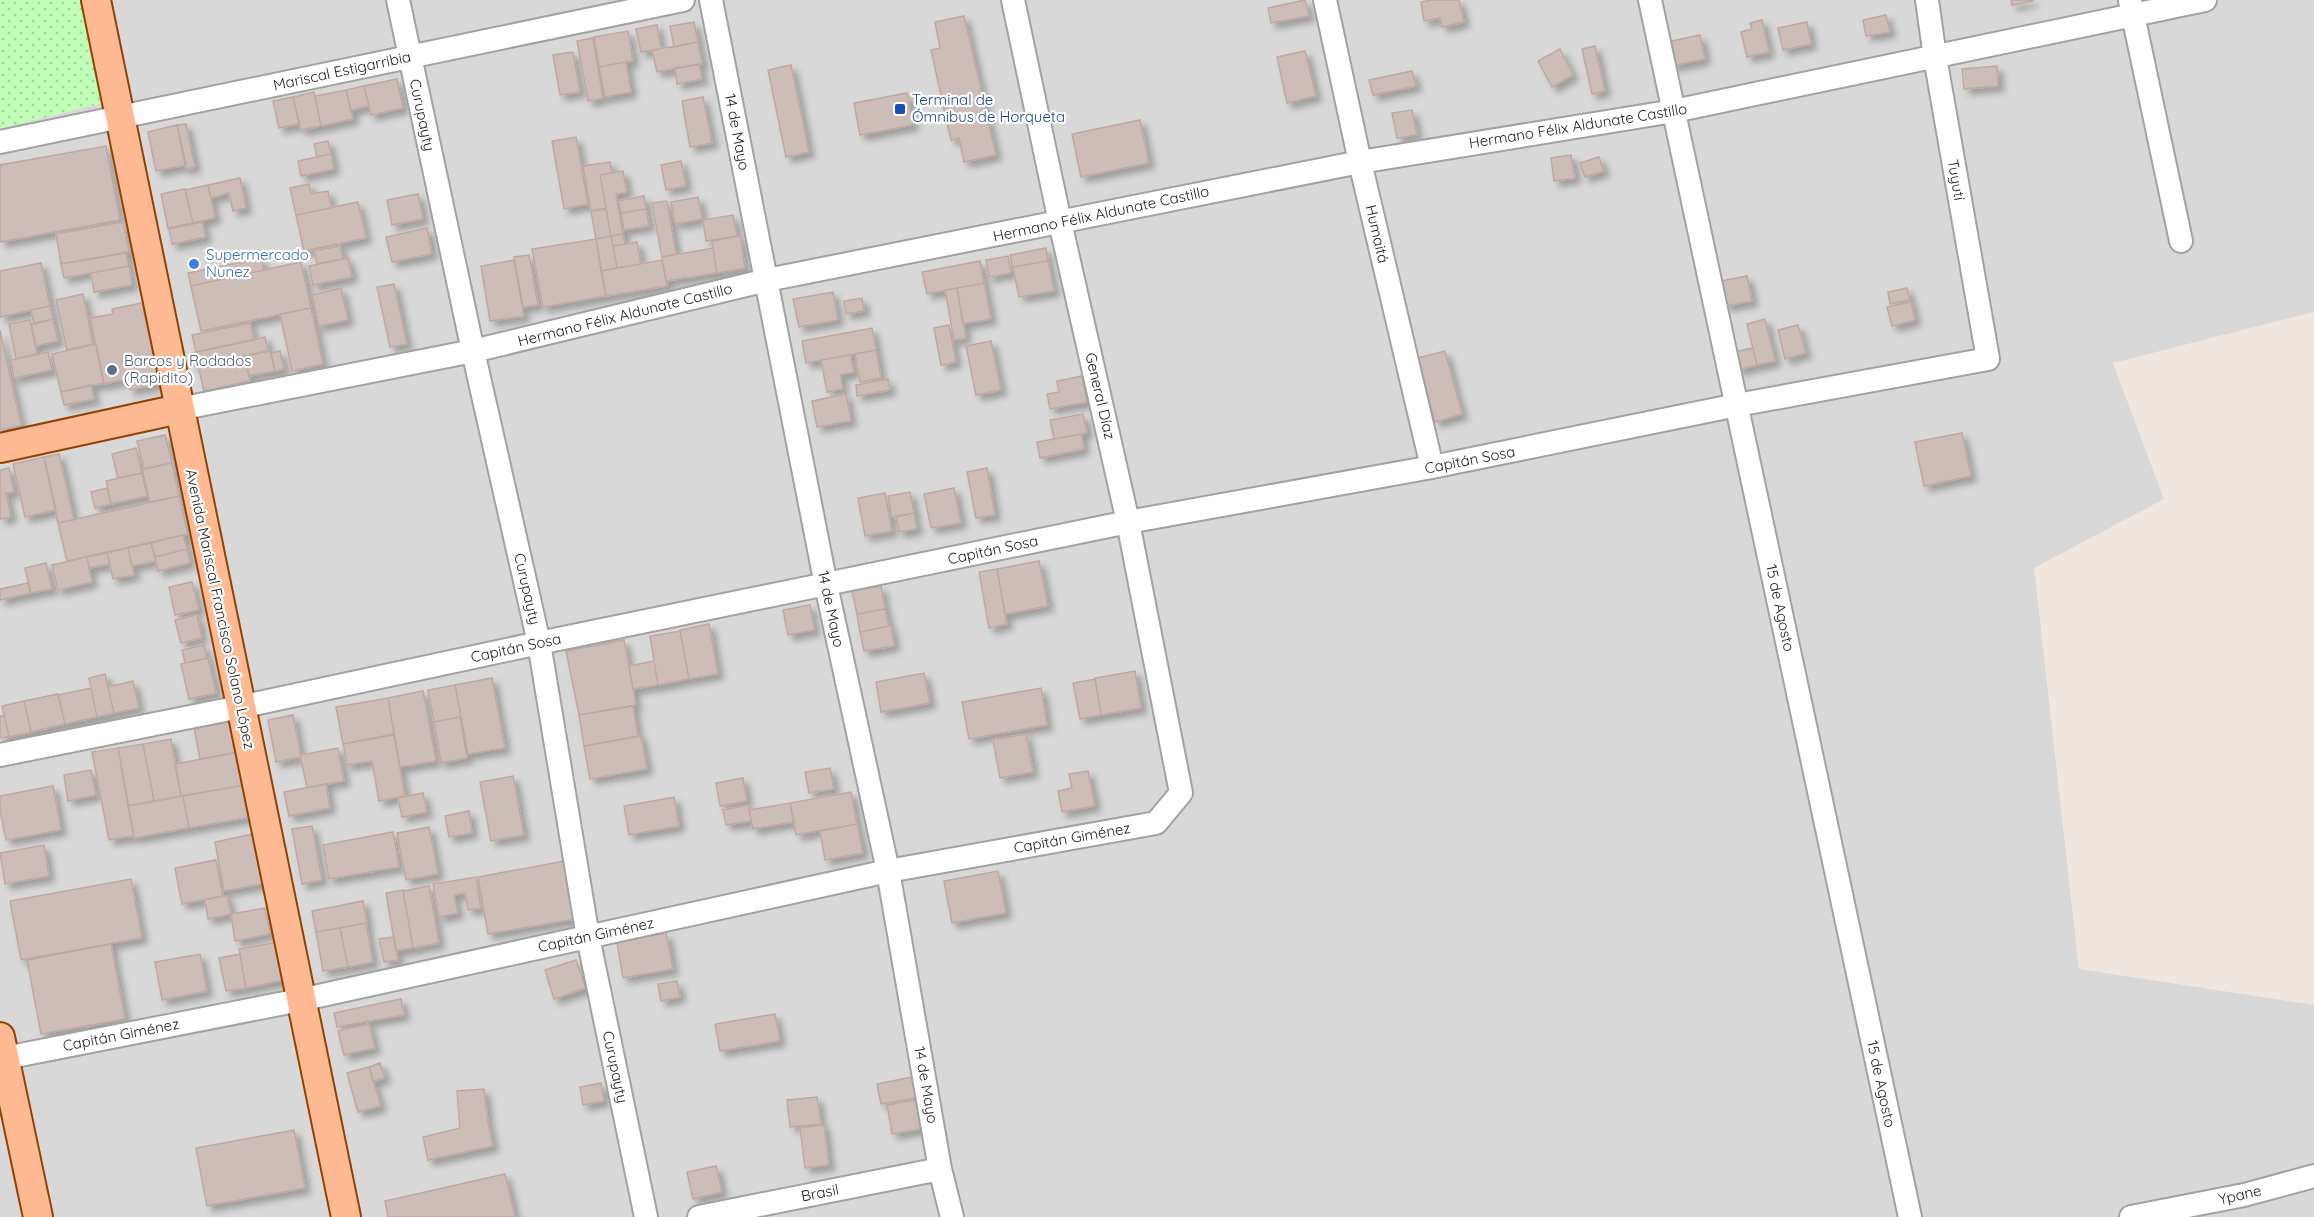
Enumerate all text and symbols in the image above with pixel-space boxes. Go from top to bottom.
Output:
street label: Mariscal Estigarribia [271,47,412,94]
street label: Curupayty [406,77,439,153]
place label: Terminal de Ómnibus de Horqueta [912,90,1065,126]
street label: 14 de Mayo [721,92,754,172]
street label: Hermano Félix Aldunate Castillo [1467,99,1688,152]
marker: Terminal de Ómnibus de Horqueta [893,102,907,116]
street label: Tuyutí [1944,158,1970,203]
street label: Hermano Félix Aldunate Castillo [991,181,1211,246]
street label: Humaitá [1362,203,1393,265]
place label: Supermercado Nunez [206,245,309,281]
marker: Supermercado Nunez [187,257,201,271]
street label: Hermano Félix Aldunate Castillo [516,279,734,350]
place label: Barcos y Rodados (Rapidito) [124,351,251,387]
street label: General Díaz [1081,351,1120,441]
marker: Barcos y Rodados (Rapidito) [105,363,119,377]
street label: Capitán Sosa [1423,441,1517,478]
street label: Avenida Mariscal Francisco Solano López [181,467,260,751]
street label: Capitán Sosa [946,531,1040,568]
street label: Curupayty [510,551,545,627]
street label: 15 de Agosto [1762,563,1799,653]
street label: 14 de Mayo [814,569,849,649]
street label: Capitán Sosa [469,629,563,666]
street label: Capitán Giménez [1012,818,1132,857]
street label: Capitán Giménez [536,913,656,956]
street label: Capitán Giménez [61,1014,181,1055]
street label: Curupayty [599,1029,632,1105]
street label: 15 de Agosto [1863,1039,1900,1129]
street label: 14 de Mayo [910,1045,943,1125]
street label: Brasil [799,1180,840,1205]
street label: Ypane [2217,1180,2263,1209]

